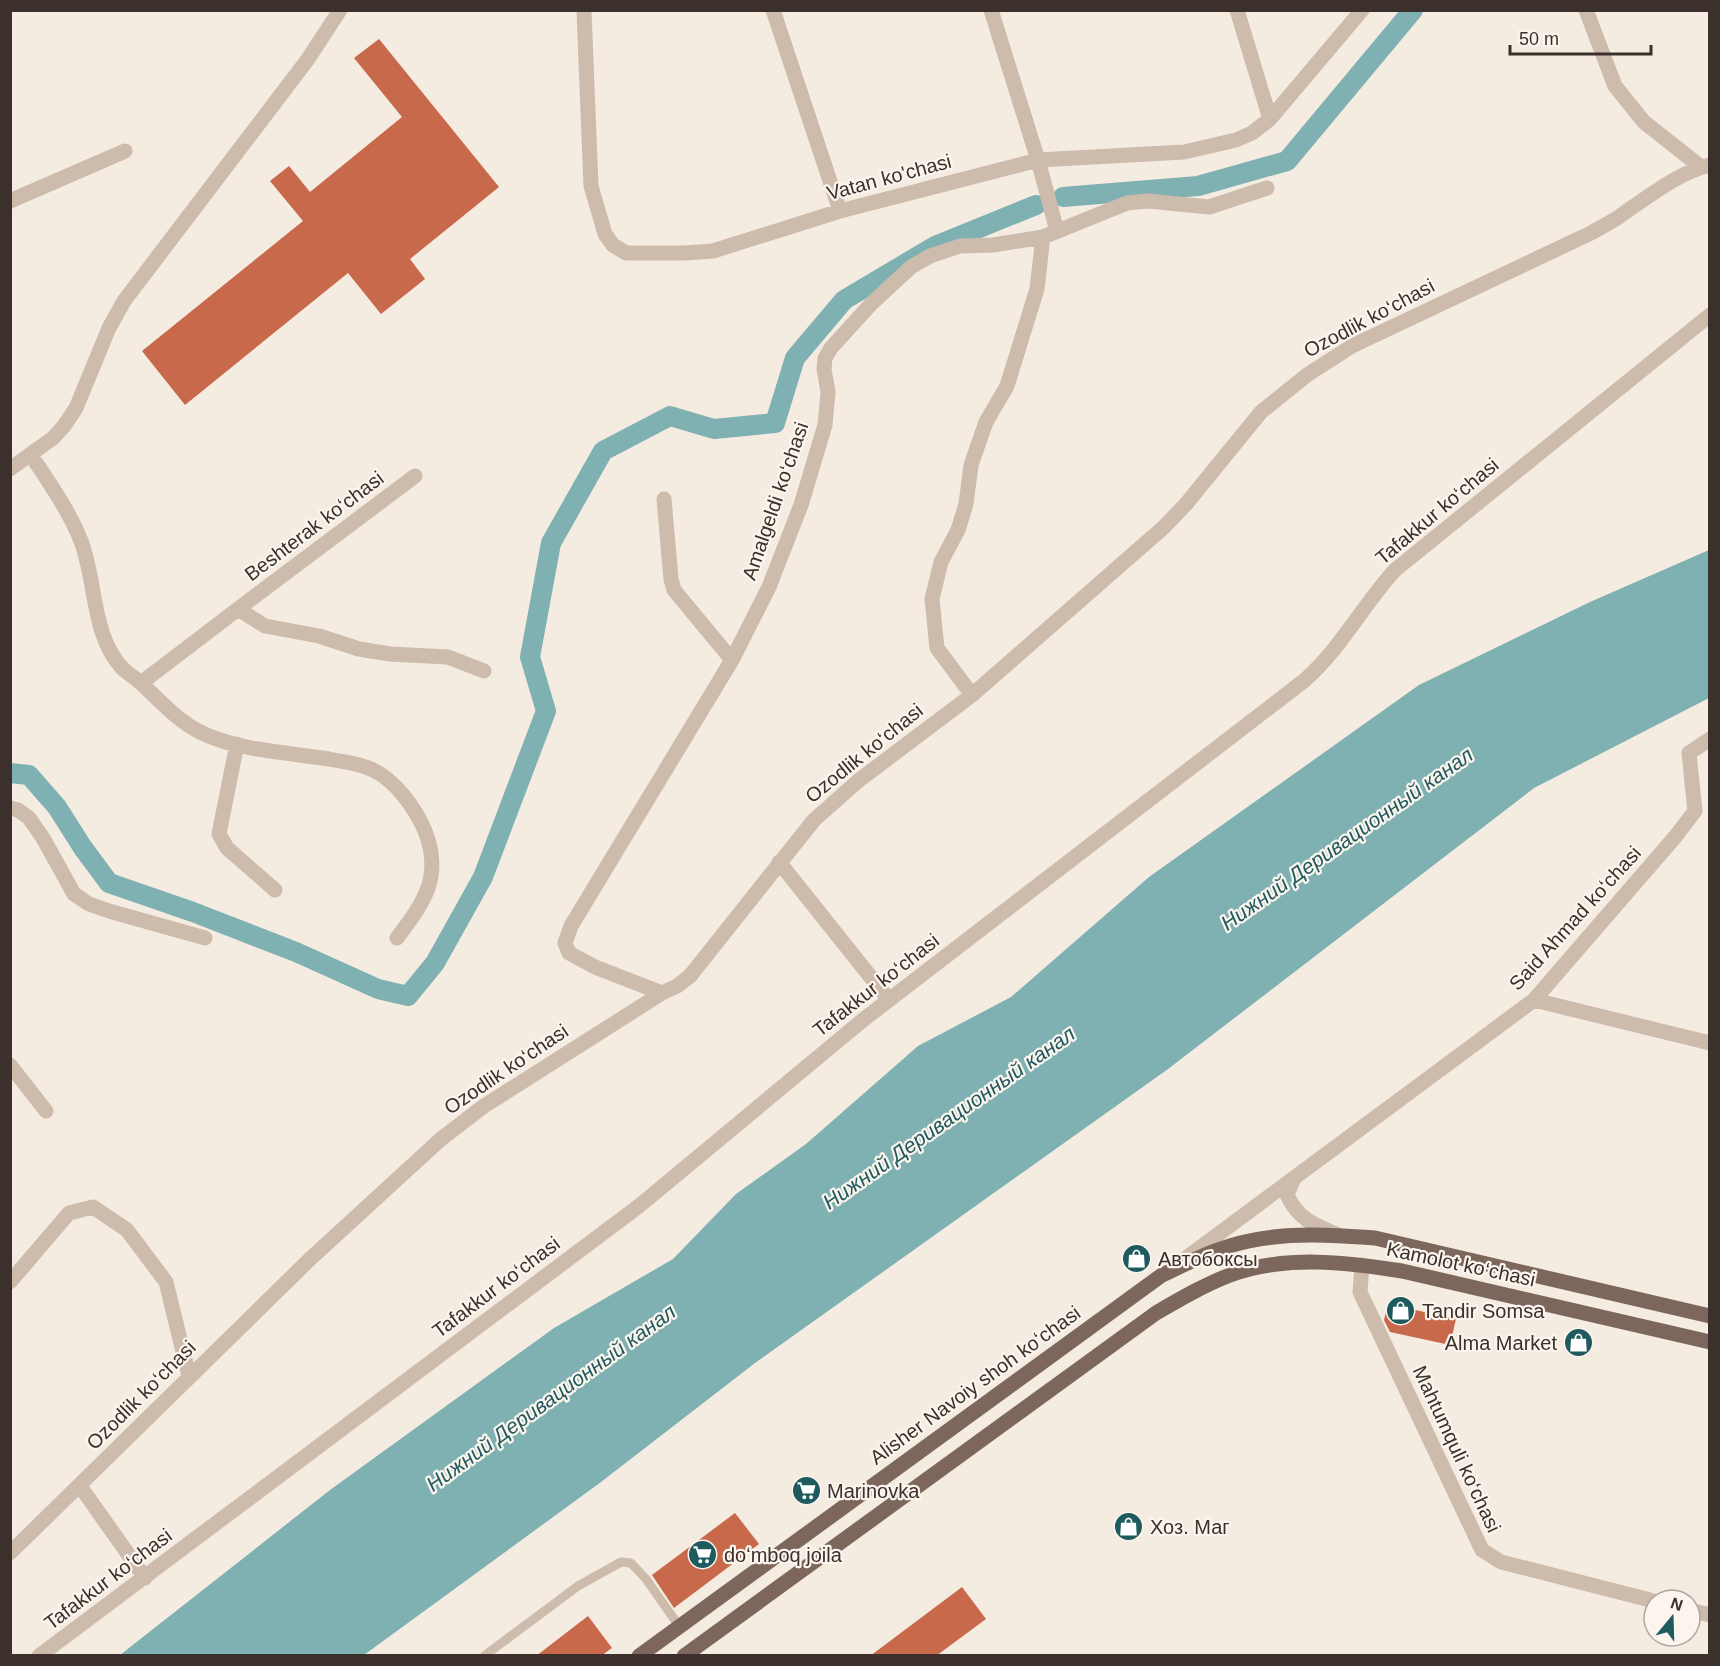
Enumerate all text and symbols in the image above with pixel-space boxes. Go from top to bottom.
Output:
scale bar [1510,18,1651,56]
text: 50 m [1519,29,1559,49]
street label: Vatan ko'chasi [824,150,954,204]
street label: Ozodlik ko‘chasi [1300,274,1438,362]
street label: Amalgeldi ko‘chasi [738,419,812,583]
street label: Tafakkur ko‘chasi [1371,453,1503,569]
street label: Beshterak ko‘chasi [240,467,388,585]
street label: Ozodlik ko‘chasi [801,699,927,807]
water label: Нижний Деривационный канал [1216,742,1477,935]
street label: Said Ahmad ko‘chasi [1505,842,1645,994]
street label: Tafakkur ko‘chasi [809,929,943,1041]
street label: Ozodlik ko‘chasi [440,1019,572,1119]
water label: Нижний Деривационный канал [818,1021,1079,1214]
street label: Tafakkur ko‘chasi [428,1232,564,1342]
street label: Kamolot ko‘chasi [1385,1238,1537,1290]
shop icon: Автобоксы [1121,1243,1153,1275]
place label: Автобоксы [1158,1248,1258,1270]
shop icon: Tandir Somsa [1385,1295,1417,1327]
water label: Нижний Деривационный канал [422,1299,680,1496]
place label: Tandir Somsa [1422,1300,1545,1322]
street label: Alisher Navoiy shoh koʻchasi [866,1301,1084,1469]
shop icon: Alma Market [1562,1327,1594,1359]
place label: Alma Market [1445,1332,1557,1354]
street label: Ozodlik ko‘chasi [82,1336,200,1454]
street label: Mahtumquli ko‘chasi [1409,1362,1505,1536]
supermarket icon: Marinovka [790,1475,822,1507]
place label: Marinovka [827,1480,920,1502]
shop icon: Хоз. Маг [1113,1511,1145,1543]
place label: Хоз. Маг [1150,1516,1230,1538]
street label: Tafakkur ko‘chasi [40,1524,176,1634]
supermarket icon: doʻmboq joila [687,1539,719,1571]
place label: doʻmboq joila [724,1544,843,1566]
north arrow [1642,1588,1702,1648]
text: N [1668,1594,1685,1614]

